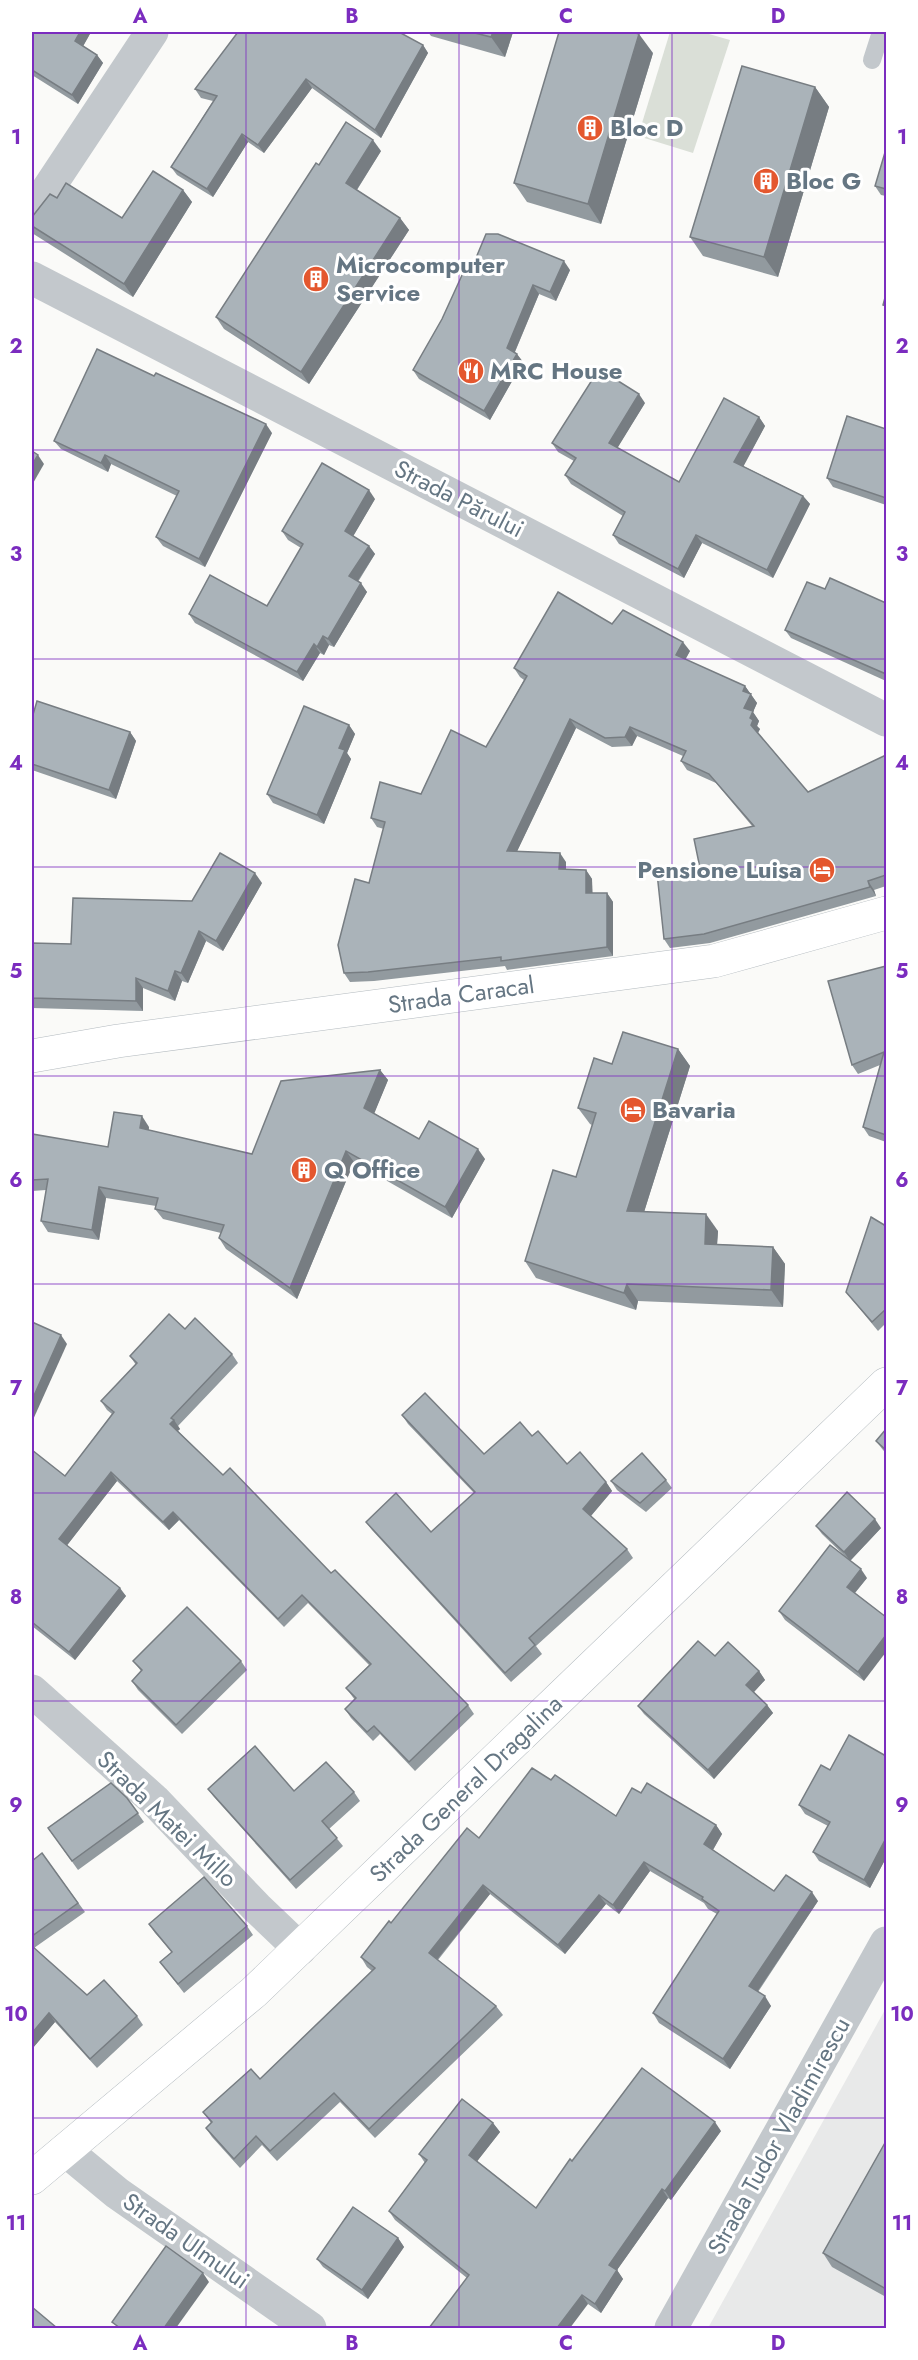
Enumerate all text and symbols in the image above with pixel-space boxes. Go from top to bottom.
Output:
text: A [132,2,148,31]
text: B [345,2,359,31]
text: C [559,2,573,31]
text: D [771,2,785,31]
place label: Bloc D [610,110,683,145]
building icon: Bloc D [575,113,605,143]
text: 1 [11,123,21,152]
text: 1 [897,123,907,152]
place label: Bloc G [786,163,861,198]
building icon: Bloc G [751,166,781,196]
place label: Microcomputer Service [336,247,505,310]
building icon: Microcomputer Service [301,264,331,294]
text: 2 [9,332,23,361]
text: 2 [895,332,909,361]
place label: MRC House [490,353,622,388]
restaurant icon: MRC House [456,356,486,386]
street label: Strada Părului [388,451,530,546]
text: 3 [10,540,22,569]
text: 3 [896,540,908,569]
text: 4 [9,749,23,778]
text: 4 [895,749,909,778]
place label: Pensione Luisa [637,852,802,887]
hotel icon: Pensione Luisa [807,855,837,885]
text: 5 [10,957,23,986]
text: 5 [896,957,909,986]
street label: Strada Caracal [386,967,536,1022]
place label: Bavaria [652,1092,736,1127]
hotel icon: Bavaria [618,1095,648,1125]
place label: Q Office [324,1152,420,1187]
building icon: Q Office [289,1155,319,1185]
text: 6 [9,1166,23,1195]
text: 6 [895,1166,909,1195]
text: 7 [10,1374,23,1403]
text: 7 [896,1374,909,1403]
text: 8 [10,1583,22,1612]
text: 8 [896,1583,908,1612]
street label: Strada General Dragalina [361,1687,570,1890]
street label: Strada Matei Millo [89,1742,245,1895]
text: 9 [9,1791,23,1820]
text: 9 [895,1791,909,1820]
text: 10 [4,2000,28,2029]
text: 10 [890,2000,914,2029]
street label: Strada Tudor Vladimirescu [699,2011,859,2261]
street label: Strada Ulmului [116,2184,257,2297]
text: 11 [6,2209,26,2238]
text: 11 [892,2209,912,2238]
text: A [132,2329,148,2358]
text: B [345,2329,359,2358]
text: C [559,2329,573,2358]
text: D [771,2329,785,2358]

